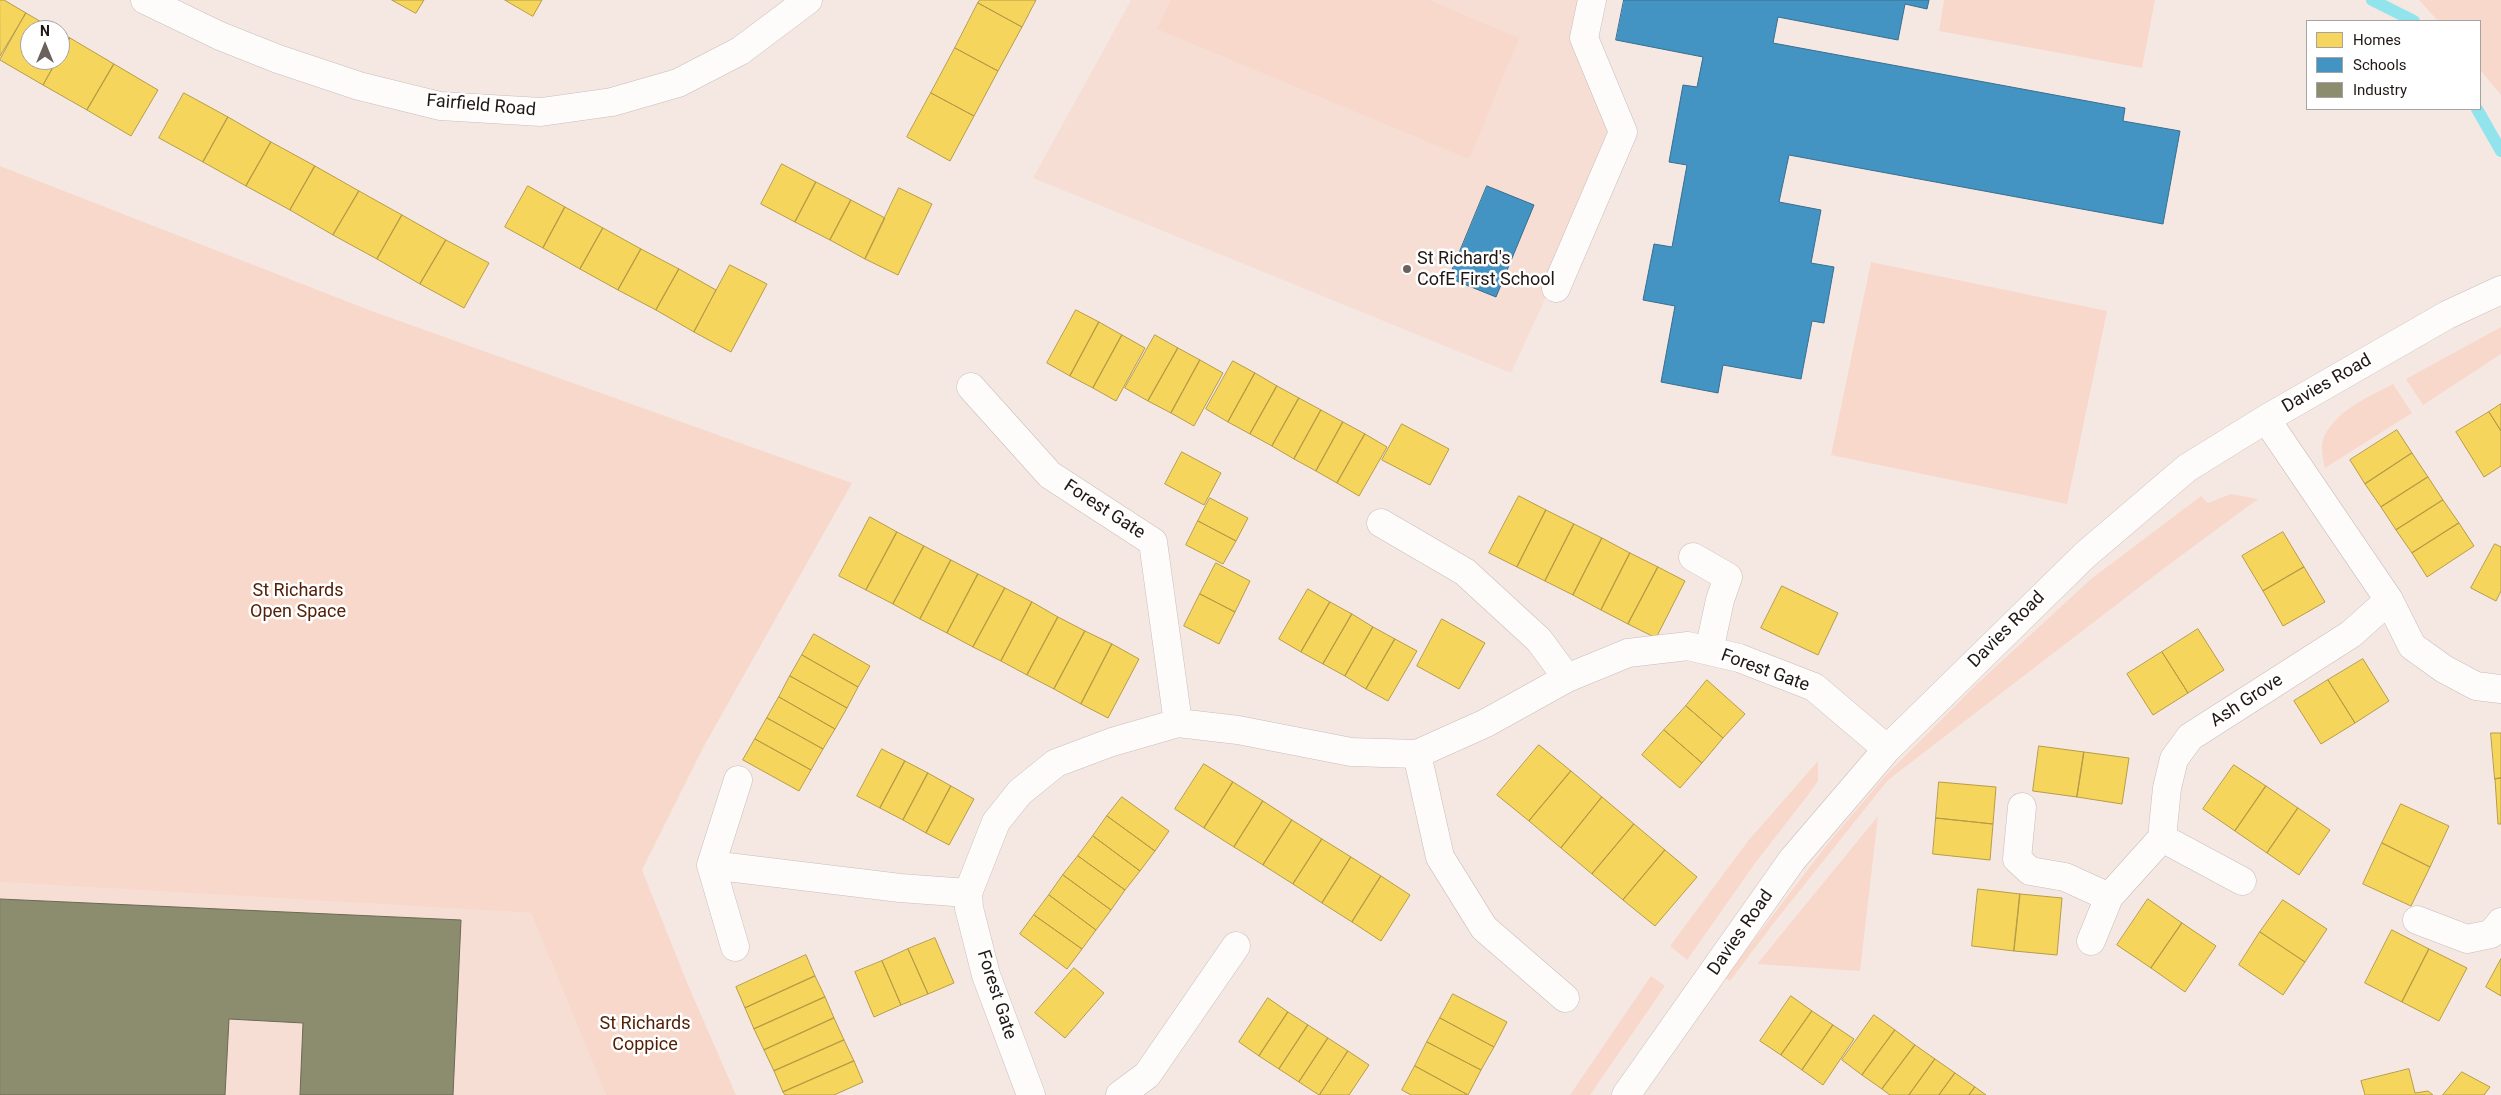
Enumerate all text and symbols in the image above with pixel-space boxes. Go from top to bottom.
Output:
north arrow [20,20,70,70]
legend [2306,20,2481,110]
text: N [40,23,50,39]
text: Homes [2353,31,2401,49]
text: Schools [2353,56,2407,74]
text: Industry [2353,81,2407,99]
street label: Fairfield Road [425,90,537,122]
place label: St Richard's CofE First School [1417,248,1555,290]
marker: St Richard's CofE First School [1401,263,1413,275]
street label: Davies Road [2279,350,2375,418]
street label: Forest Gate [1059,476,1149,544]
park label: St Richards Open Space [250,580,346,622]
street label: Davies Road [1964,587,2050,673]
street label: Forest Gate [1718,645,1812,697]
street label: Ash Grove [2207,670,2287,732]
street label: Davies Road [1704,886,1778,980]
street label: Forest Gate [971,948,1021,1042]
park label: St Richards Coppice [599,1013,691,1056]

